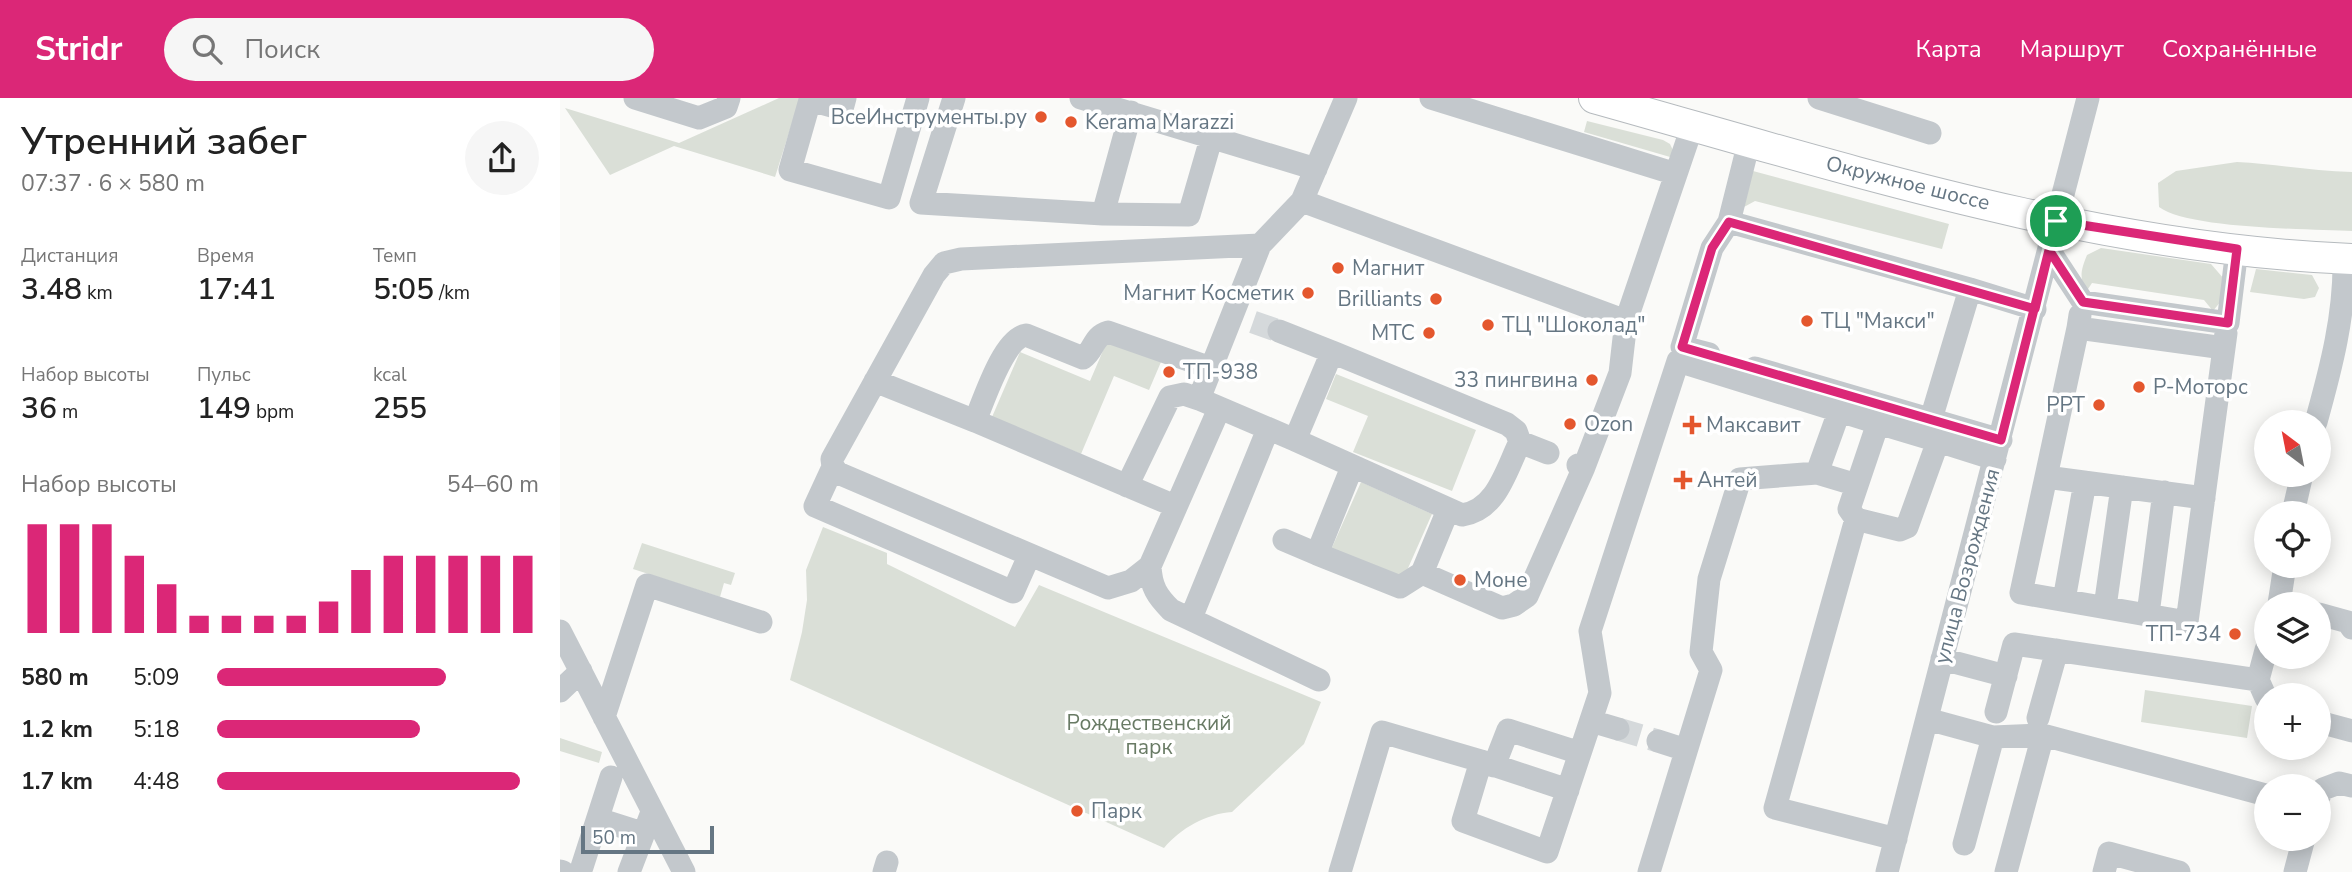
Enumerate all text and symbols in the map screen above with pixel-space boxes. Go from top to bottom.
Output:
search box [164,18,654,81]
text: Stridr [35,27,122,72]
icon: search [188,30,226,68]
text: Поиск [244,32,320,67]
text: Карта [1916,33,1982,65]
text: Маршрут [2020,33,2124,65]
text: Сохранённые [2162,33,2317,65]
place label: ВсеИнструменты.ру [831,103,1027,131]
place label: Kerama Marazzi [1085,108,1234,136]
marker: ВсеИнструменты.ру [1033,109,1049,125]
marker: Kerama Marazzi [1063,114,1079,130]
text: Утренний забег [21,116,307,167]
button: share [465,121,539,195]
street label: Окружное шоссе [1823,149,1993,217]
text: 07:37 · 6 × 580 m [21,168,205,199]
pin [2026,191,2086,251]
icon: arrive [2037,202,2075,240]
text: Дистанция [21,243,118,269]
text: Время [197,243,254,269]
text: Темп [373,243,417,269]
place label: Магнит [1352,254,1425,282]
marker: Магнит [1330,260,1346,276]
text: 3.48 [21,269,82,310]
text: 17:41 [197,269,276,310]
text: 5:05 [373,269,434,310]
place label: Магнит Косметик [1123,279,1295,307]
text: km [82,280,113,306]
text: /km [434,280,470,306]
marker: Магнит Косметик [1300,285,1316,301]
place label: Brilliants [1338,285,1422,313]
marker: Brilliants [1428,291,1444,307]
place label: ТЦ "Макси" [1821,307,1935,335]
place label: ТЦ "Шоколад" [1502,311,1646,339]
marker: ТЦ "Макси" [1799,313,1815,329]
marker: ТЦ "Шоколад" [1480,317,1496,333]
place label: МТС [1371,319,1415,347]
marker: МТС [1421,325,1437,341]
place label: ТП-938 [1183,358,1258,386]
text: Набор высоты [21,362,150,388]
text: Пульс [197,362,251,388]
text: kcal [373,362,407,388]
marker: ТП-938 [1161,364,1177,380]
place label: 33 пингвина [1454,366,1578,394]
marker: 33 пингвина [1584,372,1600,388]
place label: Р-Моторс [2153,373,2248,401]
marker: Р-Моторс [2131,379,2147,395]
text: 36 [21,388,57,429]
text: 149 [197,388,251,429]
text: 255 [373,388,427,429]
place label: РРТ [2046,391,2085,419]
marker: РРТ [2091,397,2107,413]
text: m [57,399,78,425]
text: bpm [251,399,294,425]
place label: Ozon [1584,410,1633,438]
north arrow [2254,410,2331,486]
map controls [2254,410,2331,851]
place label: Максавит [1706,411,1801,439]
marker: Ozon [1562,416,1578,432]
marker: Максавит [1684,417,1700,433]
street label: улица Возрождения [1927,465,2007,667]
place label: Антей [1697,466,1758,494]
text: Набор высоты [21,469,177,500]
text: 54–60 m [447,469,539,500]
marker: Антей [1675,472,1691,488]
button: locate [2254,501,2331,578]
place label: Моне [1474,566,1528,594]
marker: Моне [1452,572,1468,588]
button: layers [2254,592,2331,669]
place label: ТП-734 [2146,620,2221,648]
marker: ТП-734 [2227,626,2243,642]
text: 580 m [21,662,89,693]
text: 5:09 [133,662,180,693]
button: + [2254,683,2331,760]
park label: Рождественский парк [1066,709,1232,761]
text: 1.2 km [21,714,93,745]
text: 5:18 [133,714,180,745]
text: 1.7 km [21,766,93,797]
text: 4:48 [133,766,180,797]
button: − [2254,774,2331,851]
place label: Парк [1091,797,1143,825]
marker: Парк [1069,803,1085,819]
scale bar [581,823,714,855]
text: 50 m [592,825,636,851]

